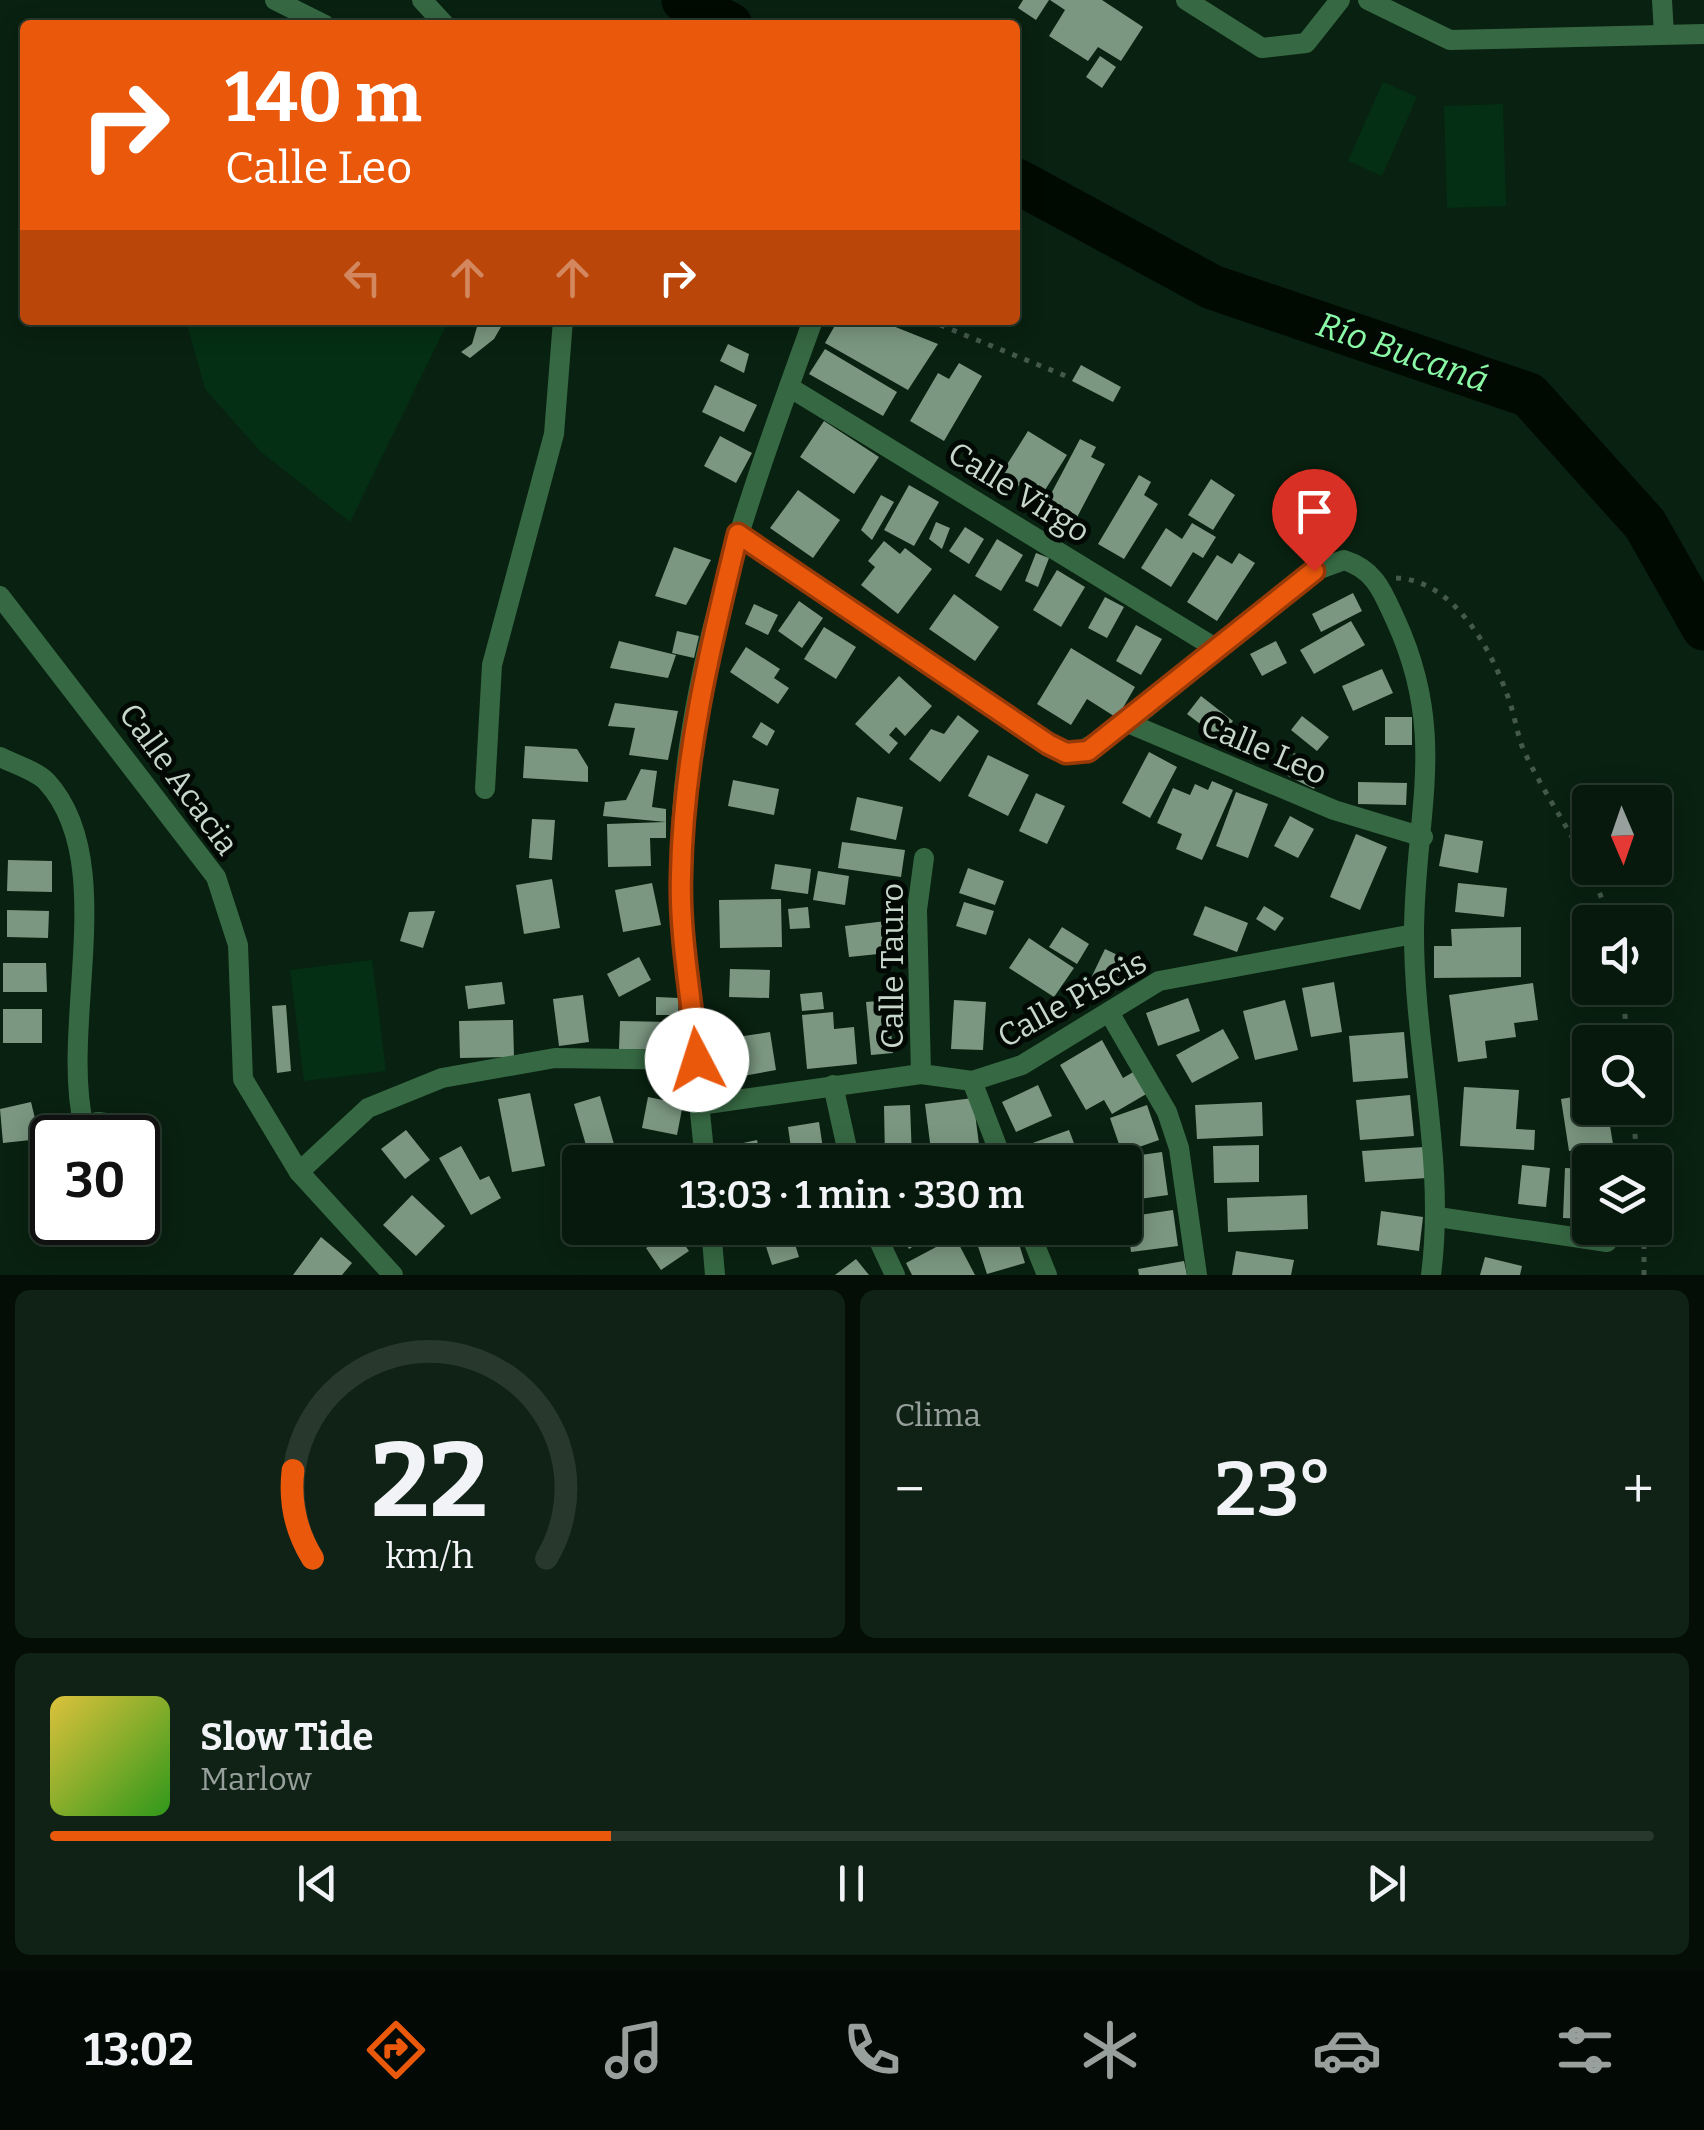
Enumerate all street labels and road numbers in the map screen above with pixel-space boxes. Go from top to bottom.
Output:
street label: Calle Virgo [941,434,1097,550]
street label: Calle Acacia [111,696,247,862]
street label: Calle Leo [1195,706,1333,792]
street label: Calle Tauro [873,883,911,1049]
street label: Calle Piscis [991,943,1153,1055]

